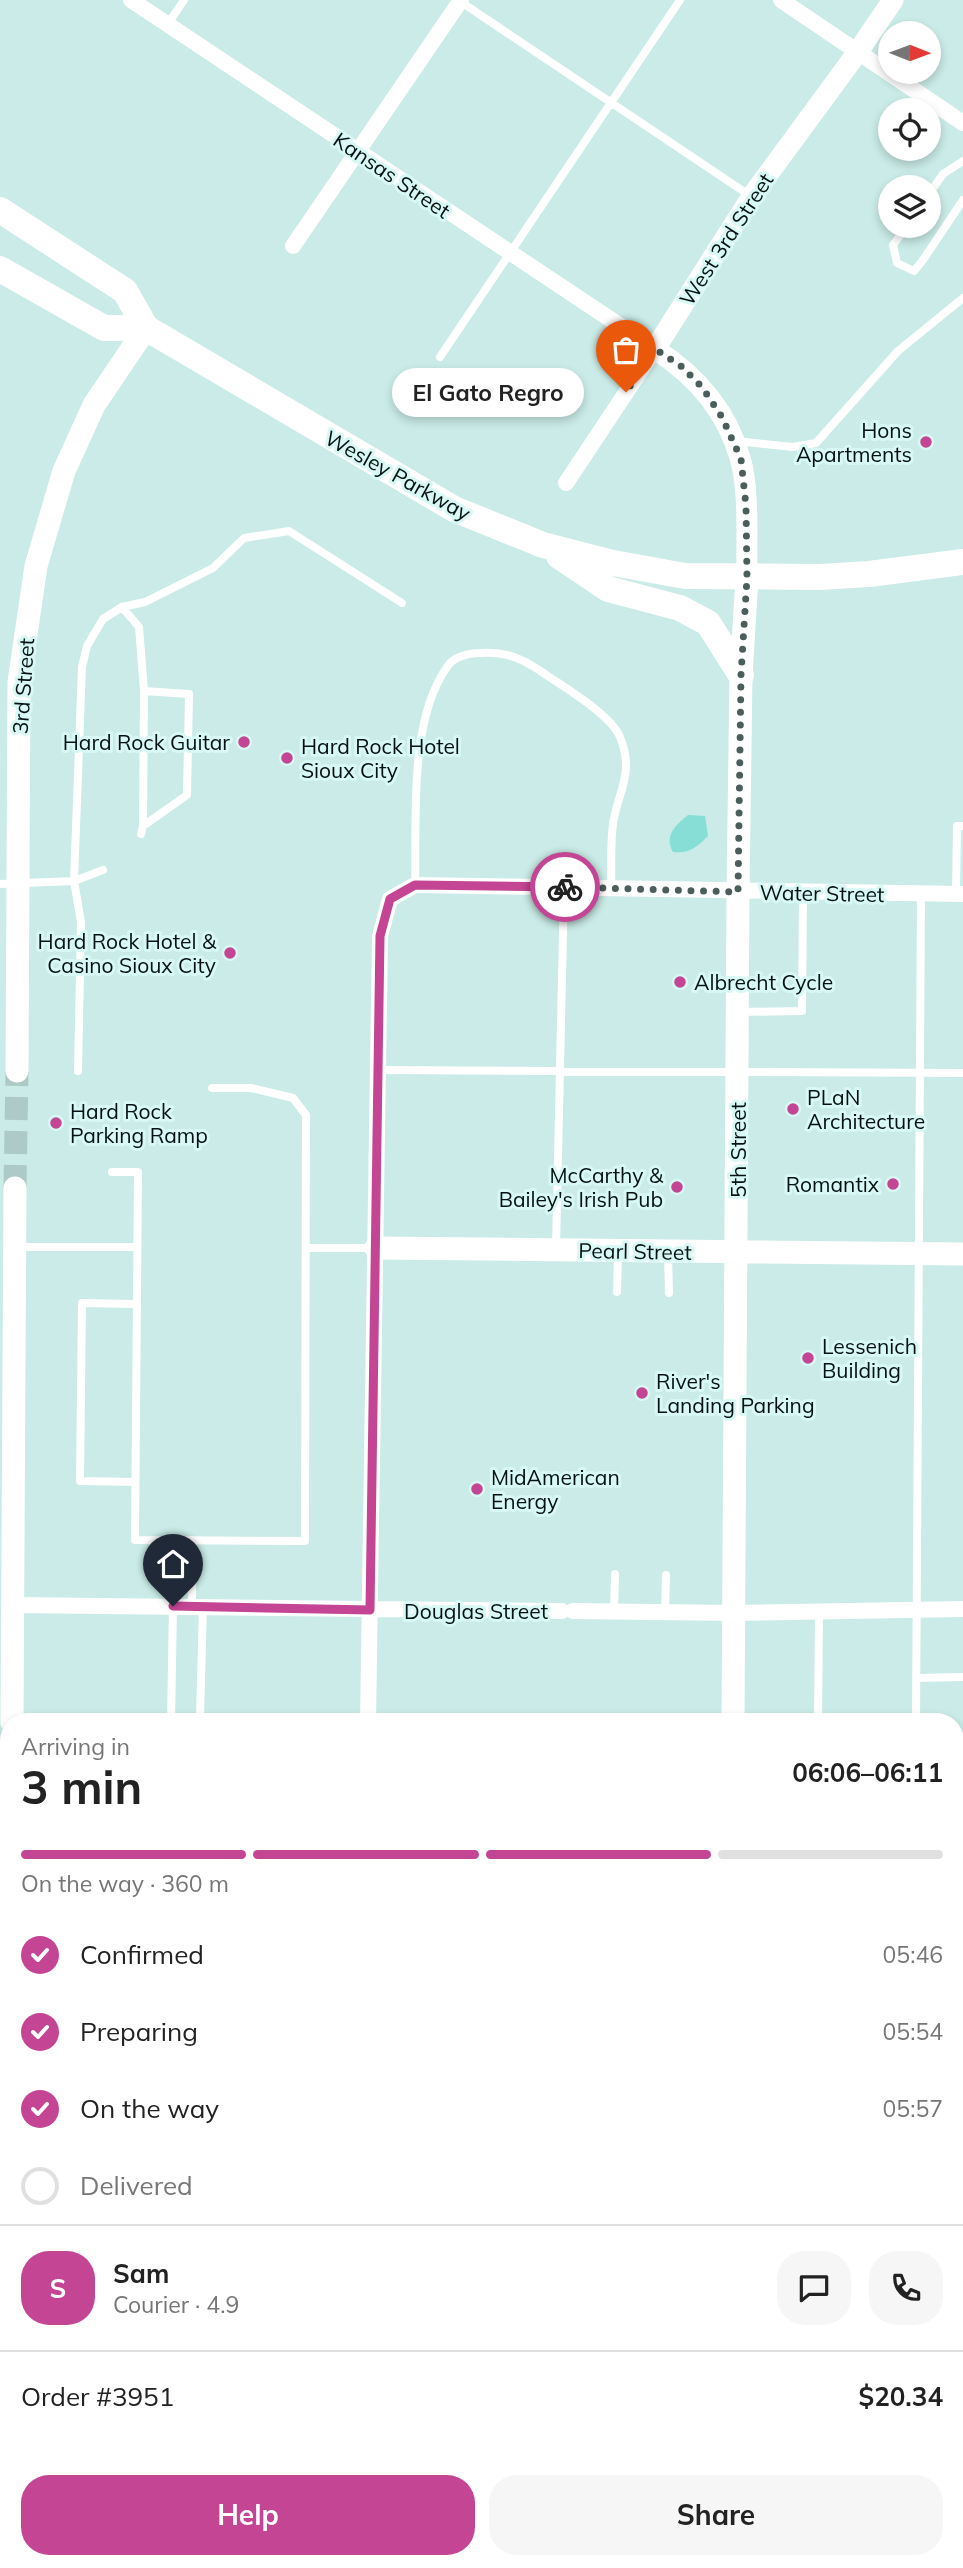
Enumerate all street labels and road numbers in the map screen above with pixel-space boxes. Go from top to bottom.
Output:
street label: Kansas Street [329,126,455,224]
street label: West 3rd Street [673,168,779,310]
street label: Wesley Parkway [321,424,475,526]
street label: 3rd Street [7,637,39,735]
street label: Water Street [759,879,885,907]
street label: 5th Street [725,1102,751,1198]
street label: Pearl Street [578,1237,692,1265]
street label: Douglas Street [404,1598,548,1624]

